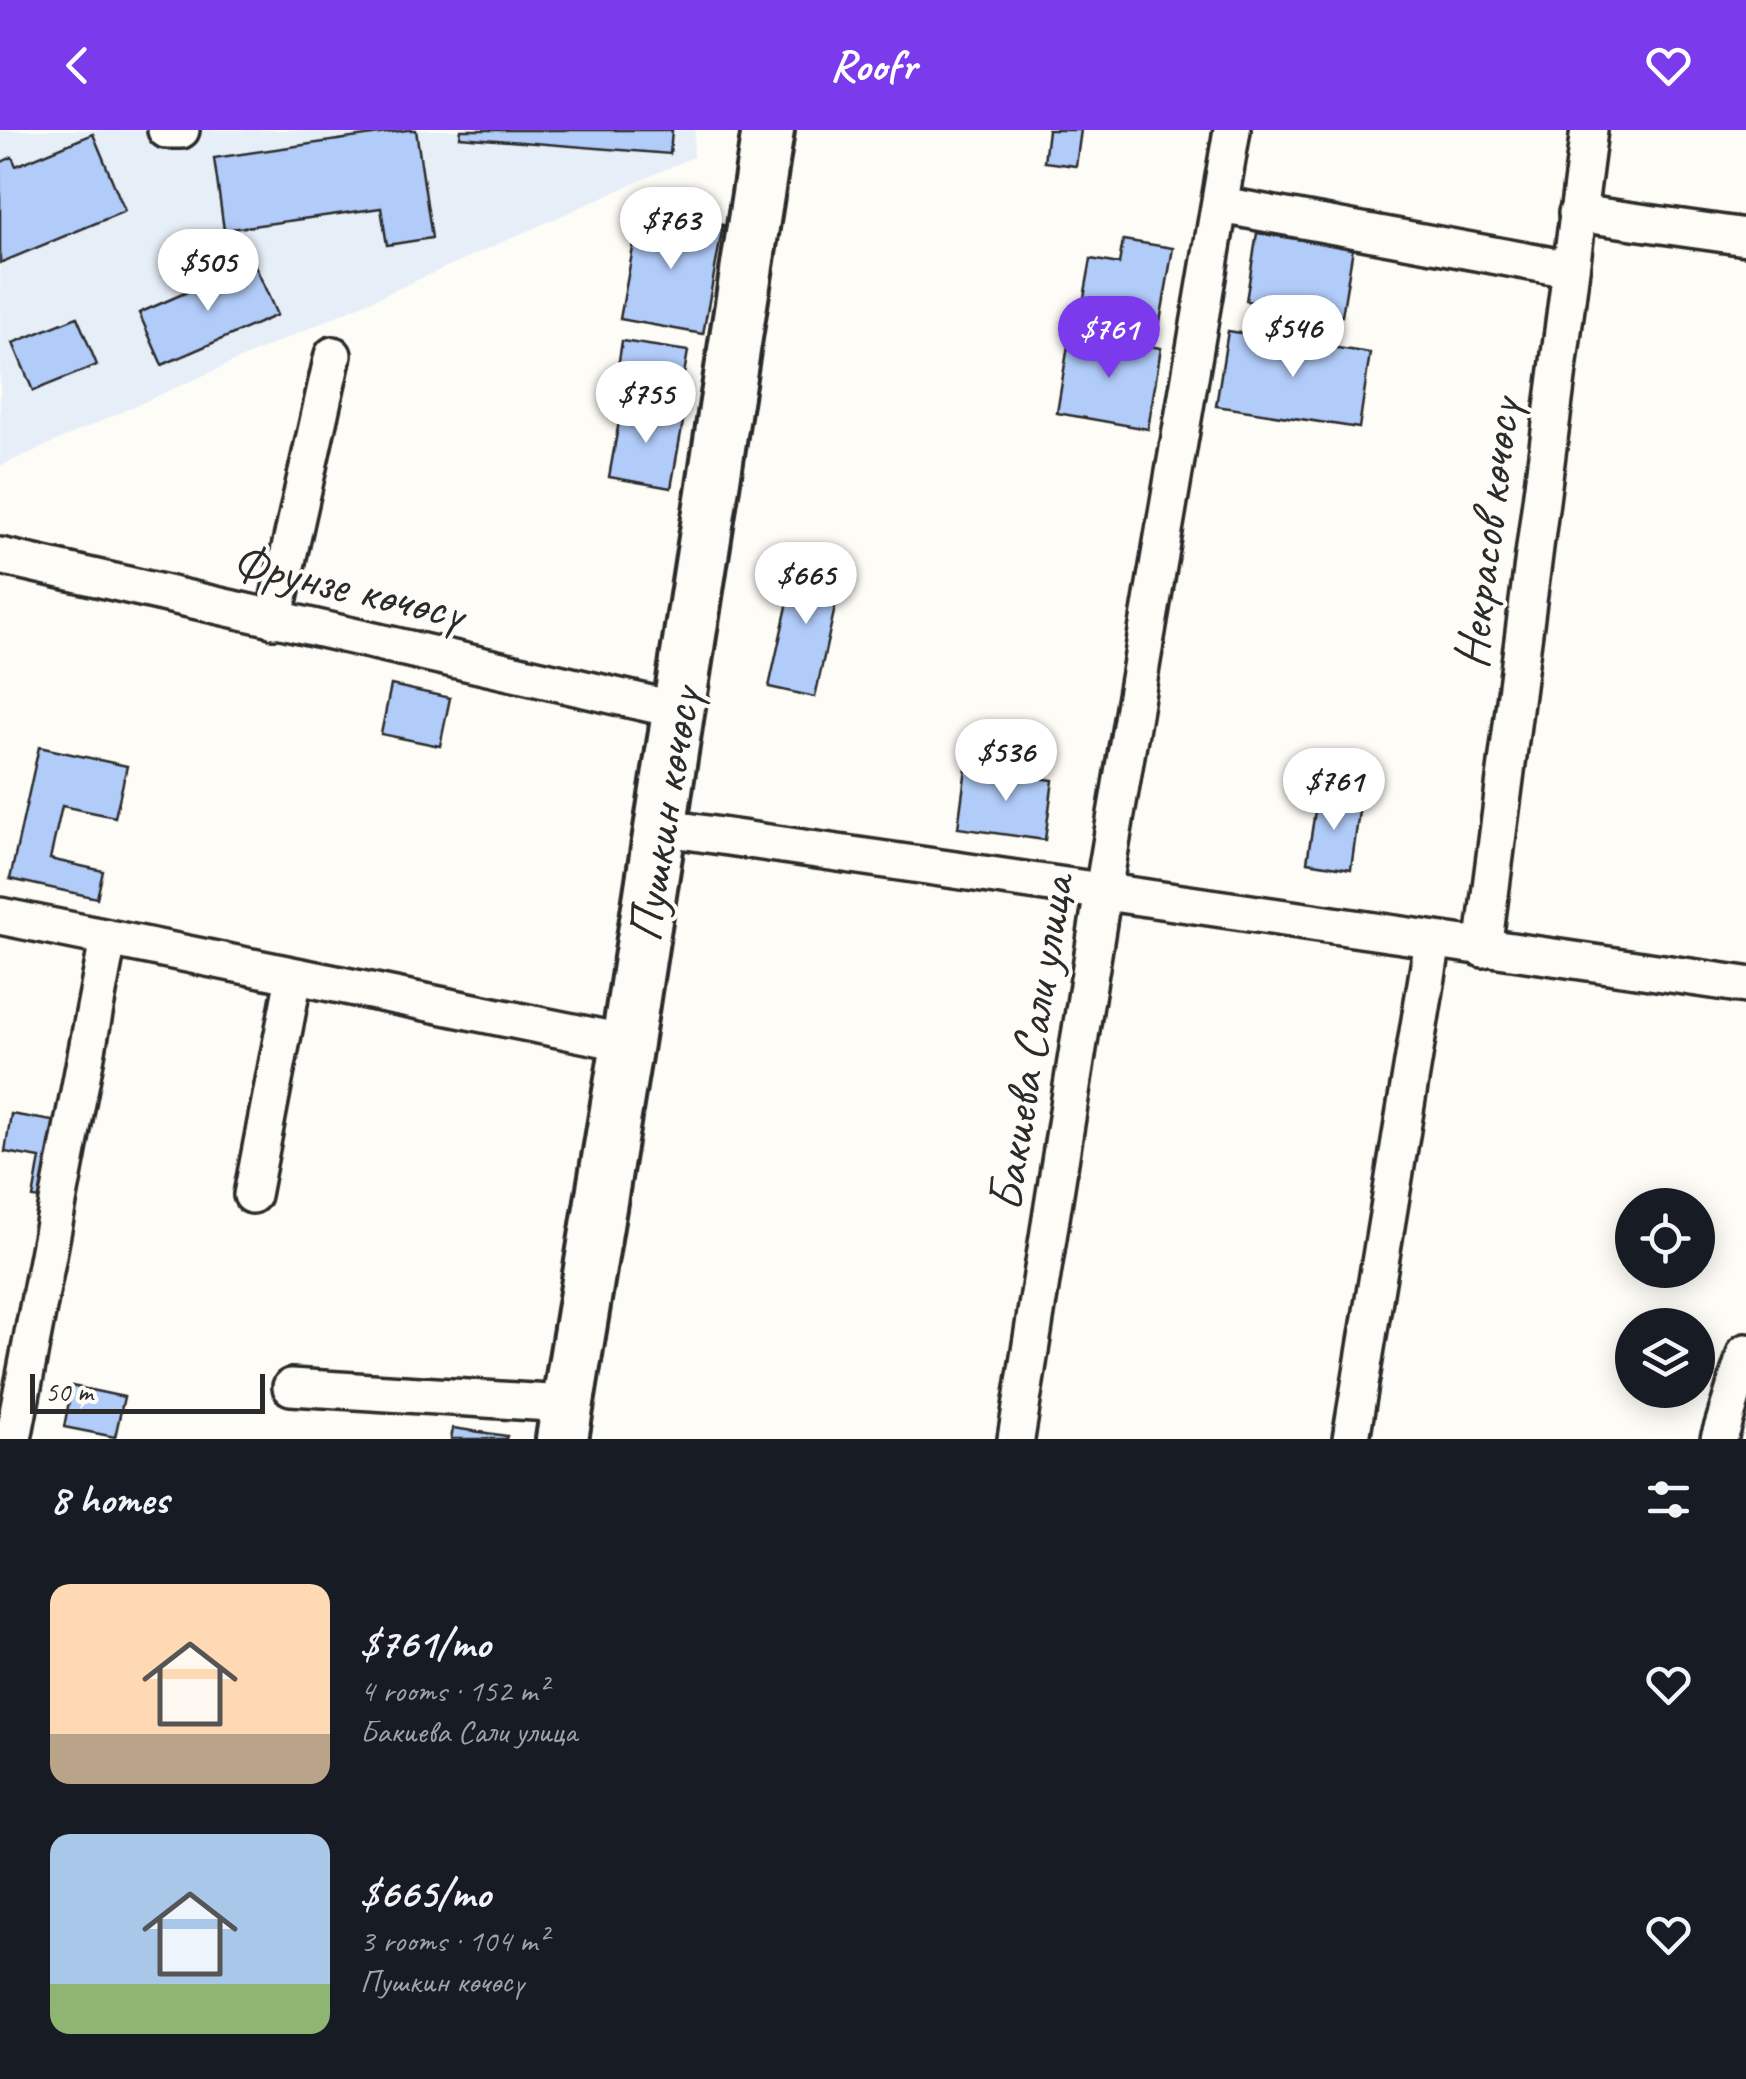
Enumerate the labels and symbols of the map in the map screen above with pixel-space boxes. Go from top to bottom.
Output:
pin: $763 [612,187,730,272]
pin: $505 [149,229,267,314]
pin: $546 [1234,295,1352,380]
pin: $761 [1050,296,1168,381]
pin: $755 [587,361,705,446]
street label: Некрасов көчөсү [1439,391,1535,672]
street label: Фрунзе көчөсү [227,529,474,644]
pin: $665 [747,542,865,627]
street label: Пушкин көчөсү [612,679,715,946]
pin: $536 [947,719,1065,804]
pin: $761 [1275,748,1393,833]
street label: Бакиева Сали улица [973,867,1089,1215]
scale bar [30,1369,265,1414]

